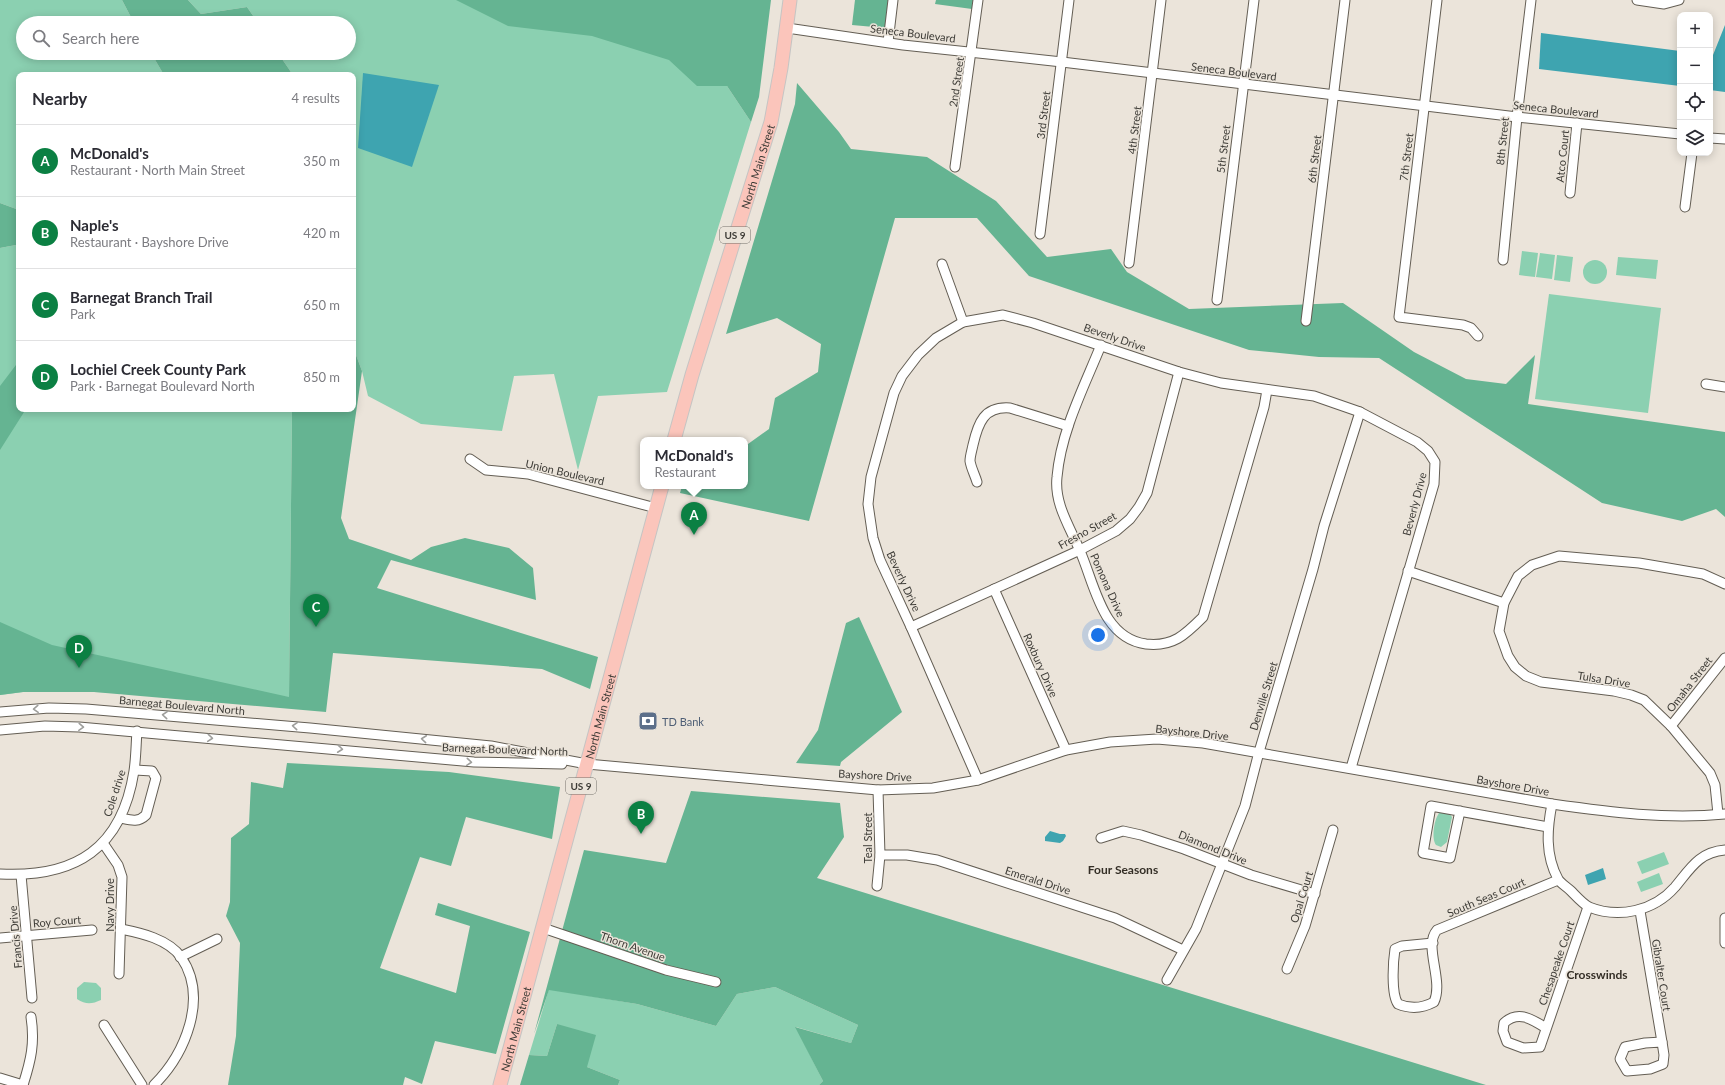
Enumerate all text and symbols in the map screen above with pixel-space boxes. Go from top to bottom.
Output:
map controls [1677,12,1713,156]
button: + [1677,12,1713,48]
search box [16,16,356,60]
street label: Seneca Boulevard [870,21,956,45]
icon: search [30,27,52,49]
text: Search here [62,29,139,47]
button: − [1677,48,1713,84]
street label: 2nd Street [946,56,966,108]
street label: Seneca Boulevard [1191,59,1277,83]
button: locate [1677,84,1713,120]
text: Nearby [32,88,87,109]
text: 4 results [292,90,340,106]
street label: 3rd Street [1034,90,1052,140]
street label: Seneca Boulevard [1513,98,1599,120]
street label: 4th Street [1125,105,1143,155]
street label: 8th Street [1493,116,1511,166]
button: layers [1677,120,1713,156]
street label: North Main Street [738,123,776,210]
street label: 5th Street [1214,124,1232,174]
street label: Atco Court [1553,129,1571,183]
street label: 7th Street [1397,132,1415,182]
street label: 6th Street [1305,134,1323,184]
text: McDonald's [70,144,149,162]
text: A [40,153,50,169]
text: 350 m [303,153,340,169]
text: Restaurant · North Main Street [70,162,245,178]
text: Naple's [70,216,119,234]
text: B [41,225,49,241]
text: 420 m [303,225,340,241]
road number: US 9 [720,227,750,243]
text: Restaurant · Bayshore Drive [70,234,229,250]
text: Barnegat Branch Trail [70,288,212,306]
text: C [41,297,49,313]
text: 650 m [303,297,340,313]
text: Park [70,306,95,322]
street label: Beverly Drive [1082,320,1148,354]
text: Lochiel Creek County Park [70,360,246,378]
text: D [40,369,50,385]
text: 850 m [303,369,340,385]
text: Park · Barnegat Boulevard North [70,378,255,394]
popup [640,437,748,489]
text: McDonald's [655,446,733,464]
street label: Union Boulevard [524,457,606,487]
text: Restaurant [655,464,716,480]
street label: Beverly Drive [1399,471,1429,537]
pin: A [681,502,707,535]
street label: Fresno Street [1056,509,1118,551]
street label: Beverly Drive [884,549,924,613]
street label: Pomona Drive [1088,551,1128,619]
pin: C [303,594,329,627]
your location [1088,625,1108,645]
street label: Roxbury Drive [1021,631,1061,699]
pin: D [66,635,92,668]
street label: Omaha Street [1663,654,1715,714]
street label: Denville Street [1246,660,1280,732]
street label: Tulsa Drive [1577,668,1632,690]
street label: North Main Street [582,672,617,760]
street label: Barnegat Boulevard North [119,693,245,717]
one-way arrow [33,704,39,713]
bank icon: TD Bank [637,710,659,732]
one-way arrow [162,711,168,720]
place label: TD Bank [662,715,704,728]
one-way arrow [292,722,298,731]
street label: Bayshore Drive [1155,722,1230,742]
one-way arrow [78,723,84,731]
one-way arrow [207,733,213,742]
one-way arrow [421,735,427,744]
street label: Barnegat Boulevard North [442,740,568,758]
one-way arrow [337,745,343,754]
one-way arrow [466,757,472,766]
street label: Bayshore Drive [838,767,912,783]
street label: Cole drive [100,768,128,818]
street label: Bayshore Drive [1476,772,1551,798]
road number: US 9 [566,778,596,794]
pin: B [628,801,654,834]
street label: Teal Street [861,813,874,863]
street label: Diamond Drive [1177,827,1249,867]
district label: Four Seasons [1088,862,1158,877]
street label: Emerald Drive [1004,863,1073,897]
street label: Opal Court [1287,870,1315,924]
street label: South Seas Court [1445,875,1527,919]
street label: Navy Drive [103,878,116,932]
street label: Francis Drive [6,905,24,969]
street label: Roy Court [32,912,82,930]
street label: Chesapeake Court [1535,919,1577,1007]
street label: Thorn Avenue [599,929,667,963]
street label: Gibralter Court [1650,938,1674,1012]
district label: Crosswinds [1566,967,1628,982]
street label: North Main Street [497,985,533,1073]

